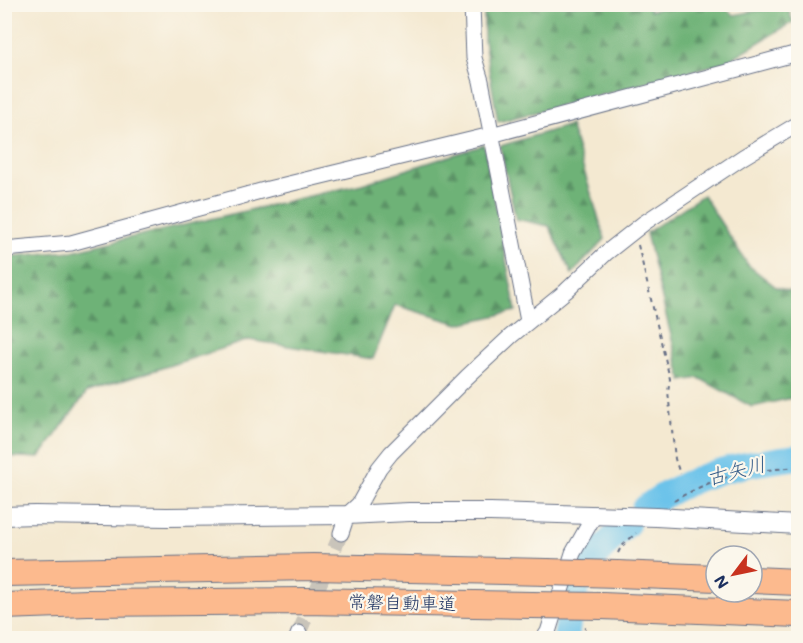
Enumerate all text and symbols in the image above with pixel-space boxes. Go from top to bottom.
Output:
water label: 古矢川 [704,450,768,490]
north arrow [704,544,764,604]
text: N [709,571,733,593]
street label: 常磐自動車道 [348,589,456,615]

